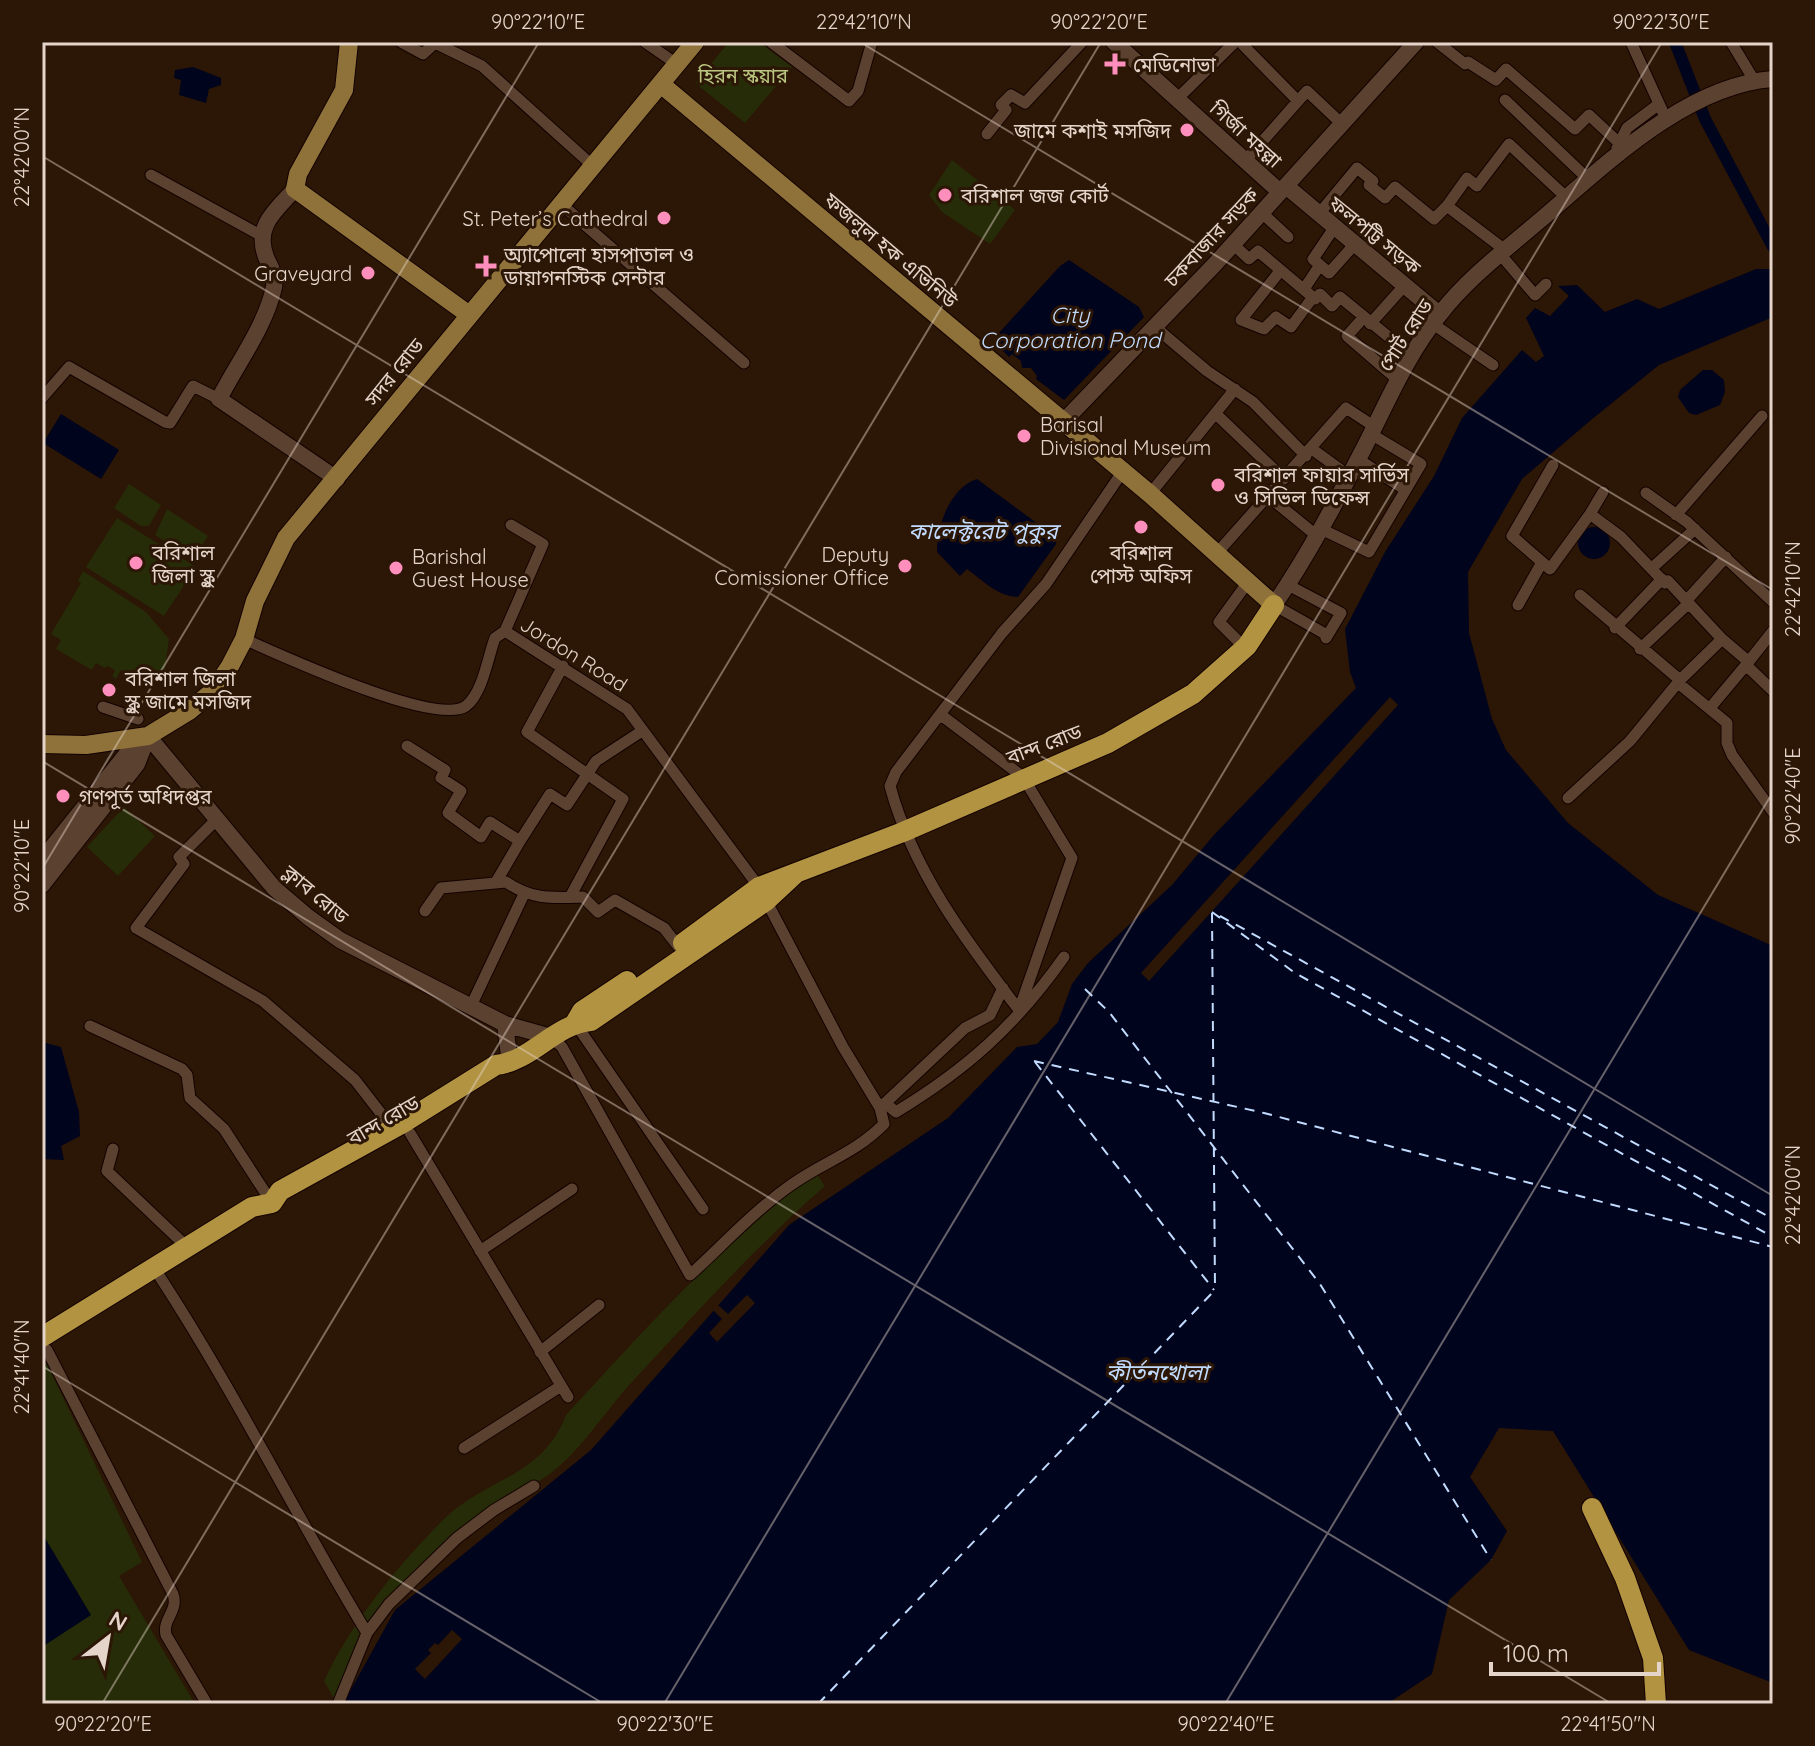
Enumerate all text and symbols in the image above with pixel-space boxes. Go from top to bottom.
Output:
text: 90°22'10"E [491,9,585,34]
text: 22°42'10"N [816,9,912,34]
text: 90°22'20"E [1050,9,1148,34]
text: 90°22'30"E [1612,9,1710,34]
place label: মেডিনোভা [1133,52,1217,77]
marker: মেডিনোভা [1104,53,1126,75]
park label: হিরন স্কয়ার [697,63,789,88]
street label: গির্জা মহল্লা [1204,95,1287,173]
text: 22°42'00"N [9,107,34,207]
place label: জামে কশাই মসজিদ [1013,118,1172,143]
marker: জামে কশাই মসজিদ [1178,121,1196,139]
street label: চকবাজার সড়ক [1158,181,1264,293]
place label: বরিশাল জজ কোর্ট [960,182,1110,208]
street label: ফজলুল হক এভিনিউ [818,186,963,314]
marker: বরিশাল জজ কোর্ট [936,186,954,204]
street label: ফলপট্টি সড়ক [1323,190,1426,280]
place label: St. Peter’s Cathedral [463,206,648,231]
marker: St. Peter’s Cathedral [655,209,673,227]
place label: অ্যাপোলো হাসপাতাল ও ডায়াগনস্টিক সেন্টার [503,242,694,290]
marker: অ্যাপোলো হাসপাতাল ও ডায়াগনস্টিক সেন্টার [475,255,497,277]
place label: Graveyard [254,261,352,286]
marker: Graveyard [359,264,377,282]
street label: পোর্ট রোড [1372,293,1438,376]
water label: City Corporation Pond [980,301,1163,354]
street label: সদর রোড [359,333,429,412]
place label: Barisal Divisional Museum [1040,412,1211,460]
marker: Barisal Divisional Museum [1015,427,1033,445]
place label: বরিশাল ফায়ার সার্ভিস ও সিভিল ডিফেন্স [1233,462,1409,510]
marker: বরিশাল ফায়ার সার্ভিস ও সিভিল ডিফেন্স [1209,476,1227,494]
water label: কালেক্টরেট পুকুর [908,517,1062,545]
marker: বরিশাল পোস্ট অফিস [1132,518,1150,536]
place label: বরিশাল জিলা স্কুল [151,540,216,588]
place label: বরিশাল পোস্ট অফিস [1090,540,1192,588]
text: 22°42'10"N [1780,541,1805,637]
place label: Deputy Comissioner Office [715,542,889,590]
place label: Barishal Guest House [412,544,529,592]
marker: বরিশাল জিলা স্কুল [127,554,145,572]
marker: Deputy Comissioner Office [896,557,914,575]
marker: Barishal Guest House [387,559,405,577]
street label: Jordon Road [516,611,632,697]
place label: বরিশাল জিলা স্কুল জামে মসজিদ [124,666,252,714]
marker: বরিশাল জিলা স্কুল জামে মসজিদ [100,681,118,699]
street label: বান্দ রোড [1002,718,1086,770]
text: 90°22'40"E [1780,747,1805,845]
place label: গণপূর্ত অধিদপ্তর [79,784,213,810]
marker: গণপূর্ত অধিদপ্তর [54,787,72,805]
text: 90°22'10"E [9,819,34,913]
street label: ক্লাব রোড [278,859,354,929]
street label: বান্দ রোড [342,1089,424,1151]
text: 22°42'00"N [1780,1145,1805,1245]
text: 22°41'40"N [9,1319,34,1415]
water label: কীর্তনখোলা [1106,1358,1212,1386]
north arrow [68,1598,148,1678]
text: N [104,1605,132,1637]
scale bar [1491,1626,1659,1676]
text: 100 m [1503,1638,1569,1668]
text: 90°22'20"E [54,1711,152,1736]
text: 90°22'30"E [616,1711,714,1736]
text: 90°22'40"E [1177,1711,1275,1736]
text: 22°41'50"N [1560,1711,1656,1736]

